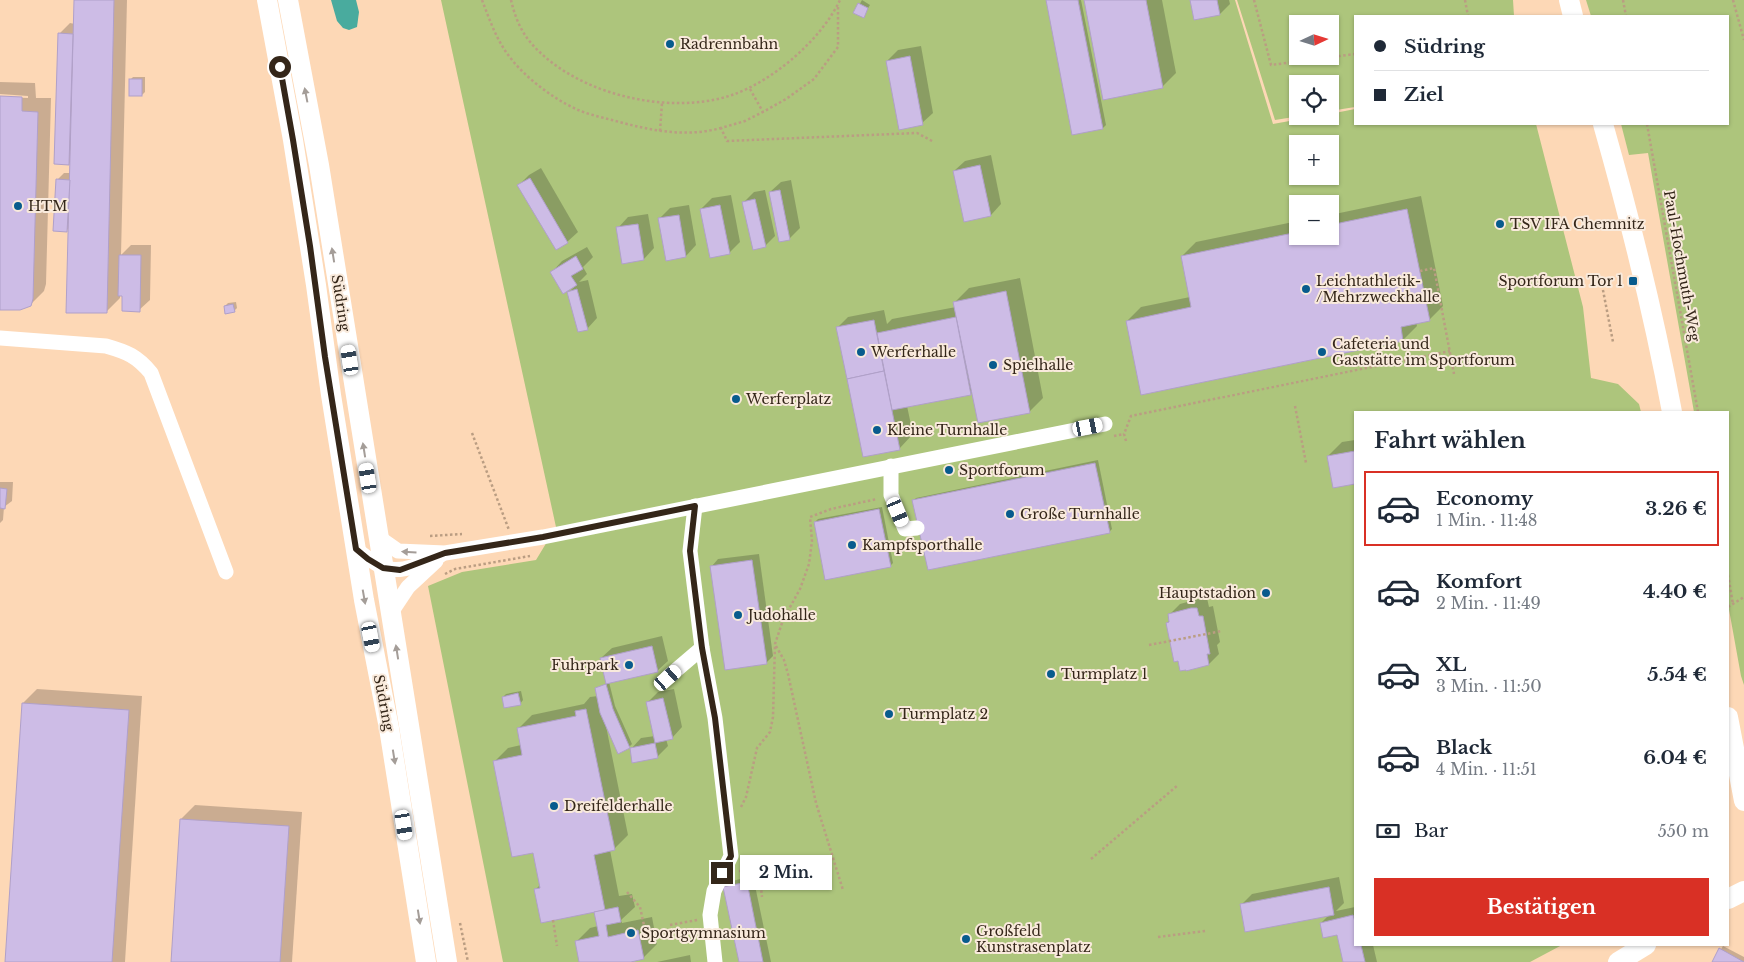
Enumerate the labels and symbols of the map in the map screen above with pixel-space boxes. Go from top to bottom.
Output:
north arrow [1289,15,1339,65]
place label: Radrennbahn [680,35,779,53]
marker: Radrennbahn [664,38,676,50]
route start [269,56,291,78]
one-way arrow [302,87,310,103]
street label: Paul-Hochmuth-Weg [1660,189,1704,344]
place label: HTM [28,197,67,215]
marker: HTM [12,200,24,212]
place label: TSV IFA Chemnitz [1510,215,1645,233]
marker: TSV IFA Chemnitz [1494,218,1506,230]
one-way arrow [329,247,337,263]
place label: Leichtathletik- /Mehrzweckhalle [1316,272,1440,306]
place label: Sportforum Tor 1 [1499,272,1623,290]
street label: Südring [328,273,354,333]
marker: Sportforum Tor 1 [1627,275,1639,287]
marker: Leichtathletik- /Mehrzweckhalle [1300,283,1312,295]
place label: Cafeteria und Gaststätte im Sportforum [1332,335,1515,369]
place label: Werferhalle [870,343,956,361]
car [340,344,359,376]
marker: Werferhalle [855,346,867,358]
marker: Cafeteria und Gaststätte im Sportforum [1316,346,1328,358]
place label: Spielhalle [1003,356,1073,374]
marker: Spielhalle [987,359,999,371]
place label: Werferplatz [745,390,832,408]
marker: Werferplatz [730,393,742,405]
car [1071,417,1104,437]
place label: Kleine Turnhalle [887,421,1007,439]
marker: Kleine Turnhalle [871,424,883,436]
one-way arrow [360,442,368,458]
place label: Sportforum [959,461,1044,479]
car [358,462,377,494]
marker: Sportforum [943,464,955,476]
car [885,495,910,529]
place label: Große Turnhalle [1020,505,1140,523]
marker: Große Turnhalle [1004,508,1016,520]
place label: Kampfsporthalle [862,536,982,554]
marker: Kampfsporthalle [846,539,858,551]
one-way arrow [400,547,416,555]
place label: Hauptstadion [1159,584,1256,602]
marker: Hauptstadion [1260,587,1272,599]
one-way arrow [360,589,368,605]
place label: Judohalle [746,606,816,624]
marker: Judohalle [732,609,744,621]
car [360,621,381,653]
one-way arrow [392,644,400,660]
place label: Fuhrpark [551,656,619,674]
marker: Fuhrpark [623,659,635,671]
car [651,662,684,694]
place label: Turmplatz 1 [1061,665,1148,683]
marker: Turmplatz 1 [1045,668,1057,680]
street label: Südring [370,673,398,733]
place label: Turmplatz 2 [899,705,988,723]
marker: Turmplatz 2 [883,708,895,720]
one-way arrow [390,749,398,765]
place label: Dreifelderhalle [564,797,673,815]
marker: Dreifelderhalle [548,800,560,812]
car [394,809,413,841]
callout: 2 Min. [740,856,832,890]
route end [711,862,733,884]
one-way arrow [415,910,423,926]
place label: Großfeld Kunstrasenplatz [976,922,1091,956]
place label: Sportgymnasium [641,924,766,942]
marker: Sportgymnasium [625,927,637,939]
marker: Großfeld Kunstrasenplatz [960,933,972,945]

